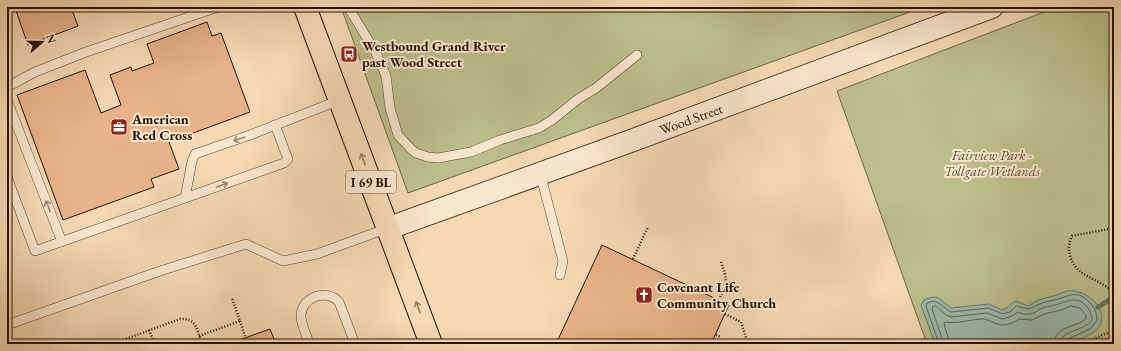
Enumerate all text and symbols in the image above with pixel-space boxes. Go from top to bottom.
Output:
north arrow [22,22,62,62]
text: N [43,32,60,45]
place label: Westbound Grand River past Wood Street [362,37,506,71]
bus stop icon: Westbound Grand River past Wood Street [339,44,359,64]
street label: Wood Street [657,99,726,139]
place label: American Red Cross [131,110,192,144]
office icon: American Red Cross [109,117,129,137]
one-way arrow [233,135,245,143]
park label: Fairview Park - Tollgate Wetlands [944,146,1040,180]
one-way arrow [358,154,366,166]
road number: I 69 BL [346,171,396,193]
one-way arrow [215,181,227,189]
one-way arrow [43,200,51,212]
place label: Covenant Life Community Church [657,278,776,312]
church icon: Covenant Life Community Church [634,285,654,305]
one-way arrow [414,301,421,314]

